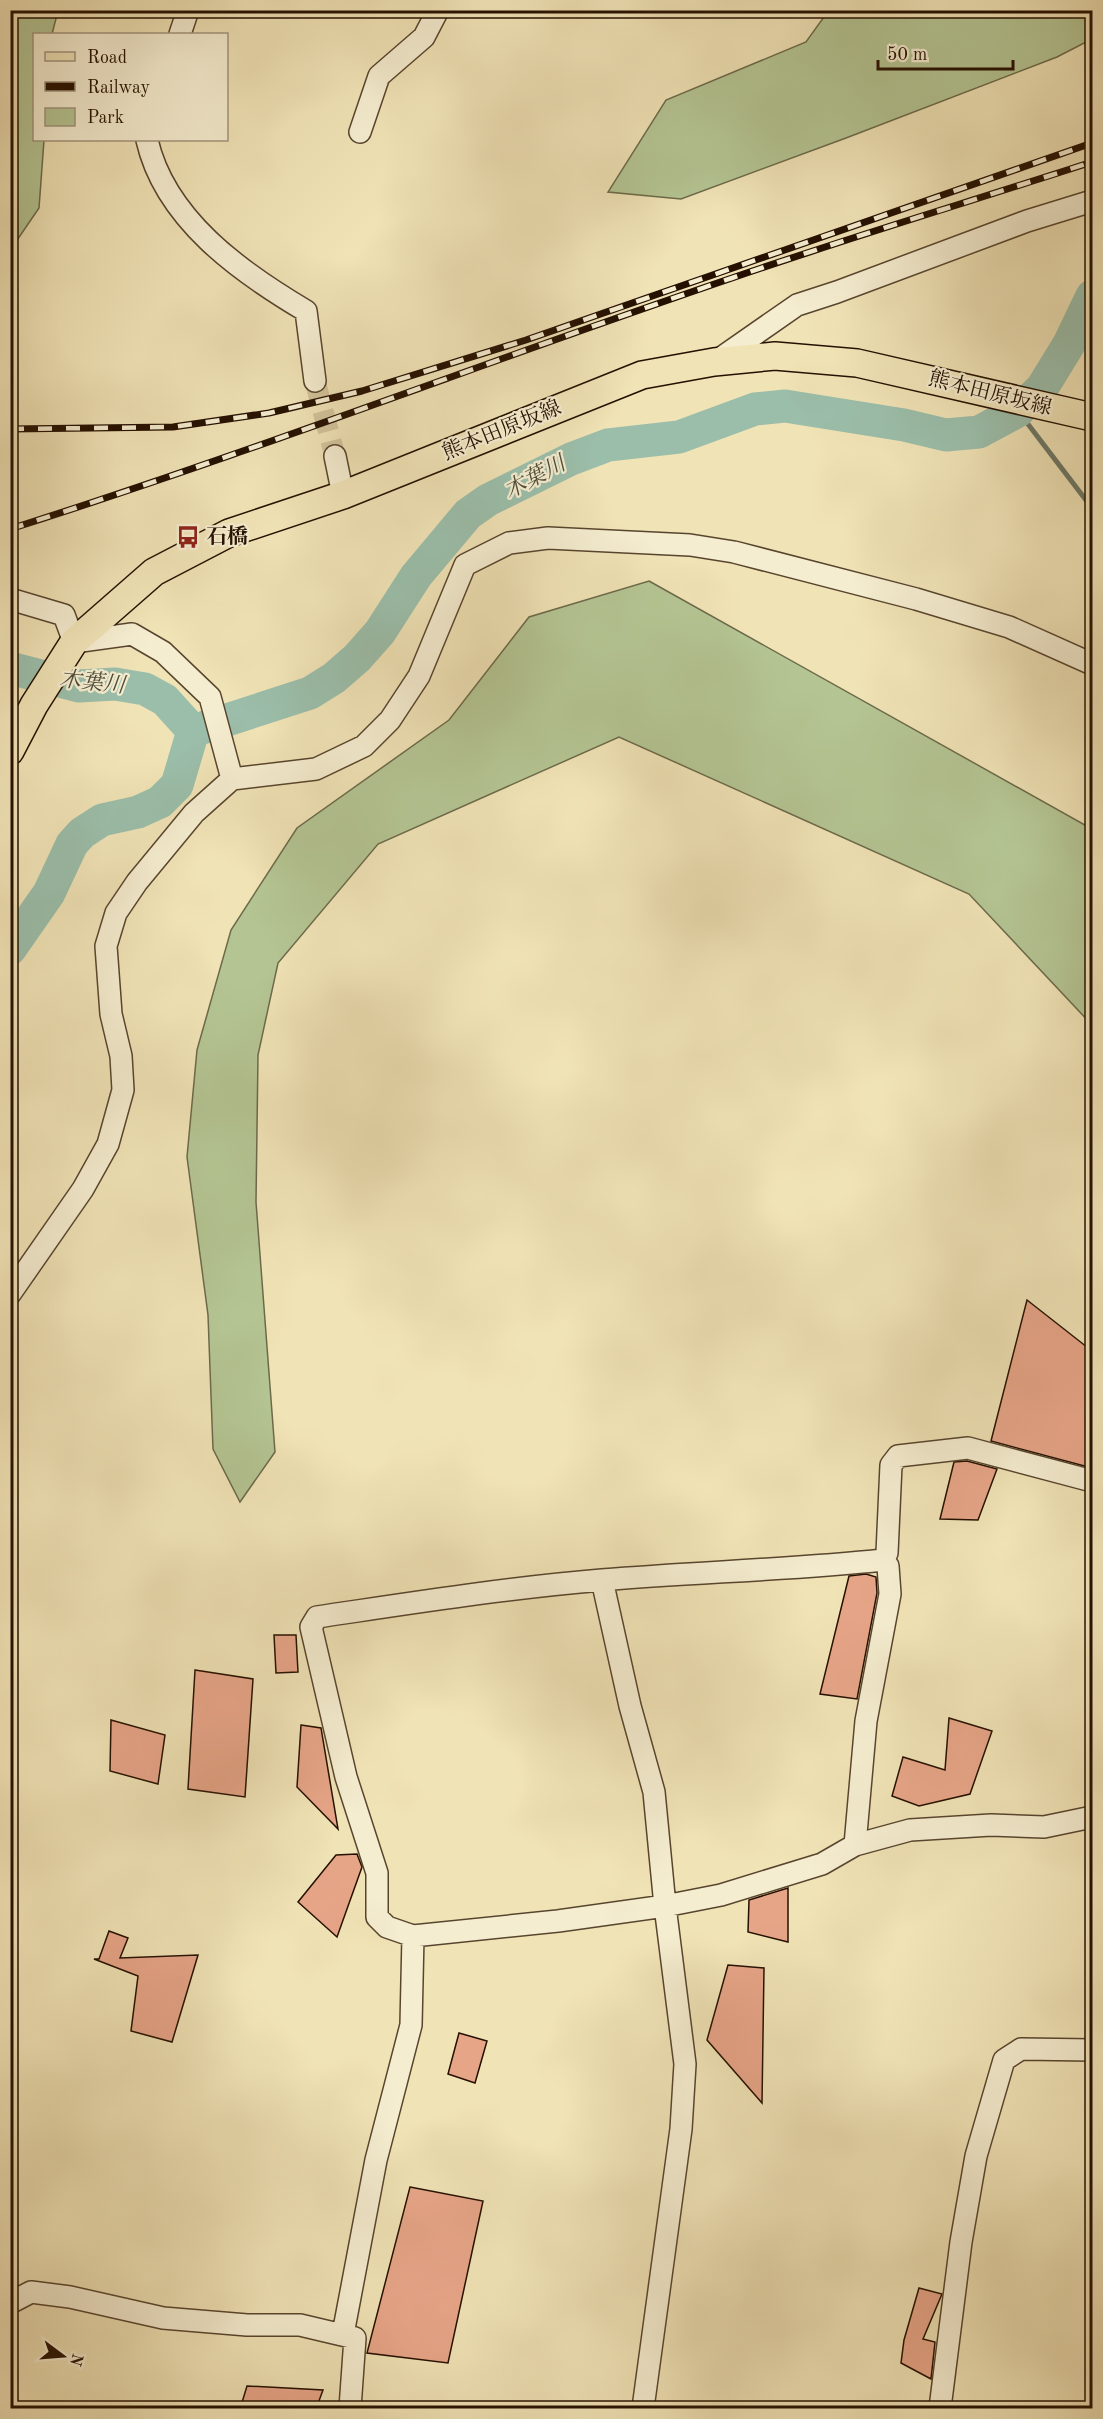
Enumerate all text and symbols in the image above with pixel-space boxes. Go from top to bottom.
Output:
legend [33,33,228,141]
scale bar [878,33,1013,71]
text: 50 m [887,46,927,64]
text: Road [87,49,127,67]
text: Railway [87,79,150,97]
text: Park [87,109,124,127]
street label: 熊本田原坂線 [926,367,1054,419]
street label: 熊本田原坂線 [439,396,564,464]
water label: 木葉川 [500,450,571,503]
bus stop icon: 石橋 [175,524,201,550]
place label: 石橋 [206,525,248,548]
water label: 木葉川 [58,667,128,698]
north arrow [33,2326,93,2386]
text: N [66,2351,85,2368]

